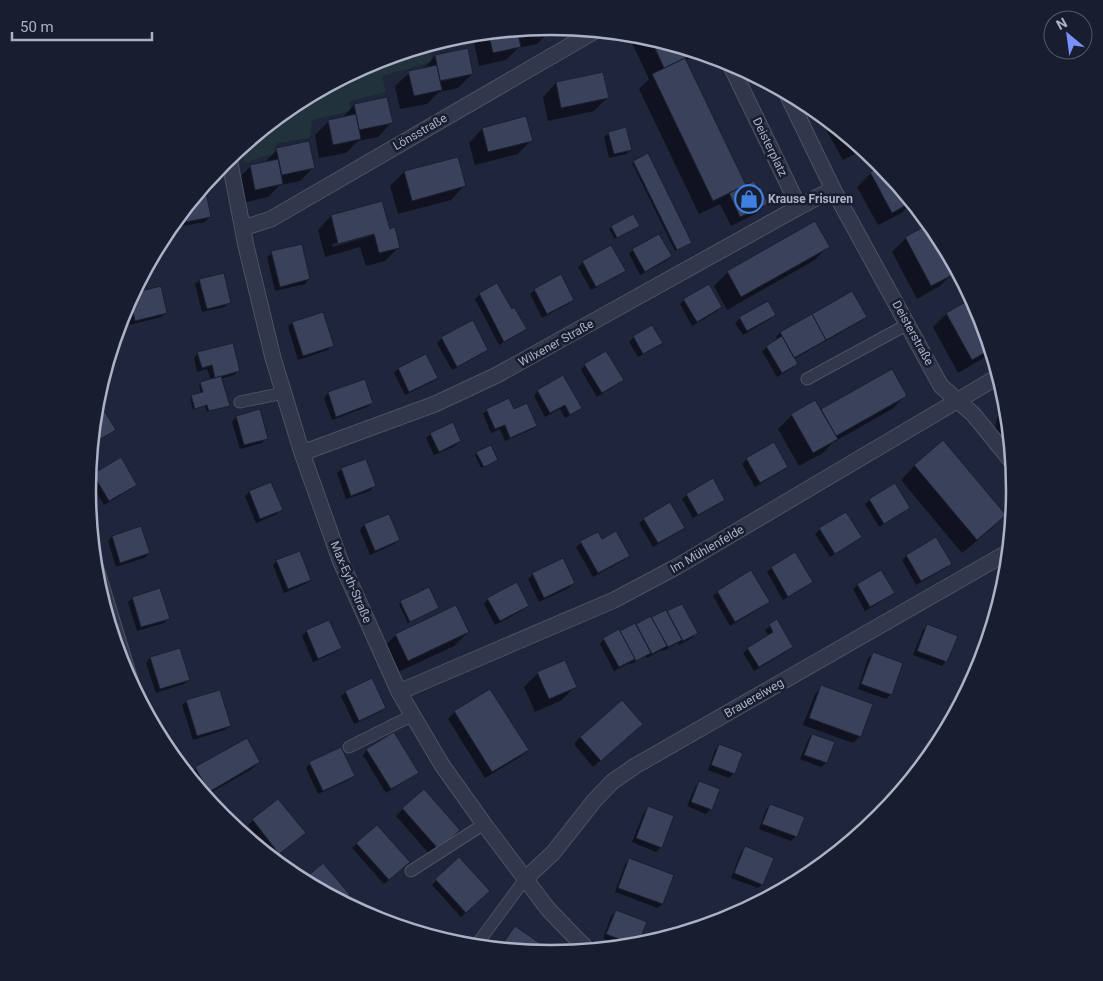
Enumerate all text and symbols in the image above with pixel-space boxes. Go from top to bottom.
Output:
scale bar [12,10,152,42]
north arrow [1043,10,1093,60]
text: N [1053,14,1070,33]
text: 50 m [20,18,54,36]
street label: Lönsstraße [390,111,450,153]
street label: Deisterplatz [750,115,790,179]
shop icon: Krause Frisuren [734,184,764,214]
place label: Krause Frisuren [768,192,853,206]
street label: Deisterstraße [890,298,936,368]
street label: Wilxener Straße [516,317,596,369]
street label: Im Mühlenfelde [668,522,746,576]
street label: Max-Eyth-Straße [327,539,375,625]
street label: Brauereiweg [722,675,786,721]

